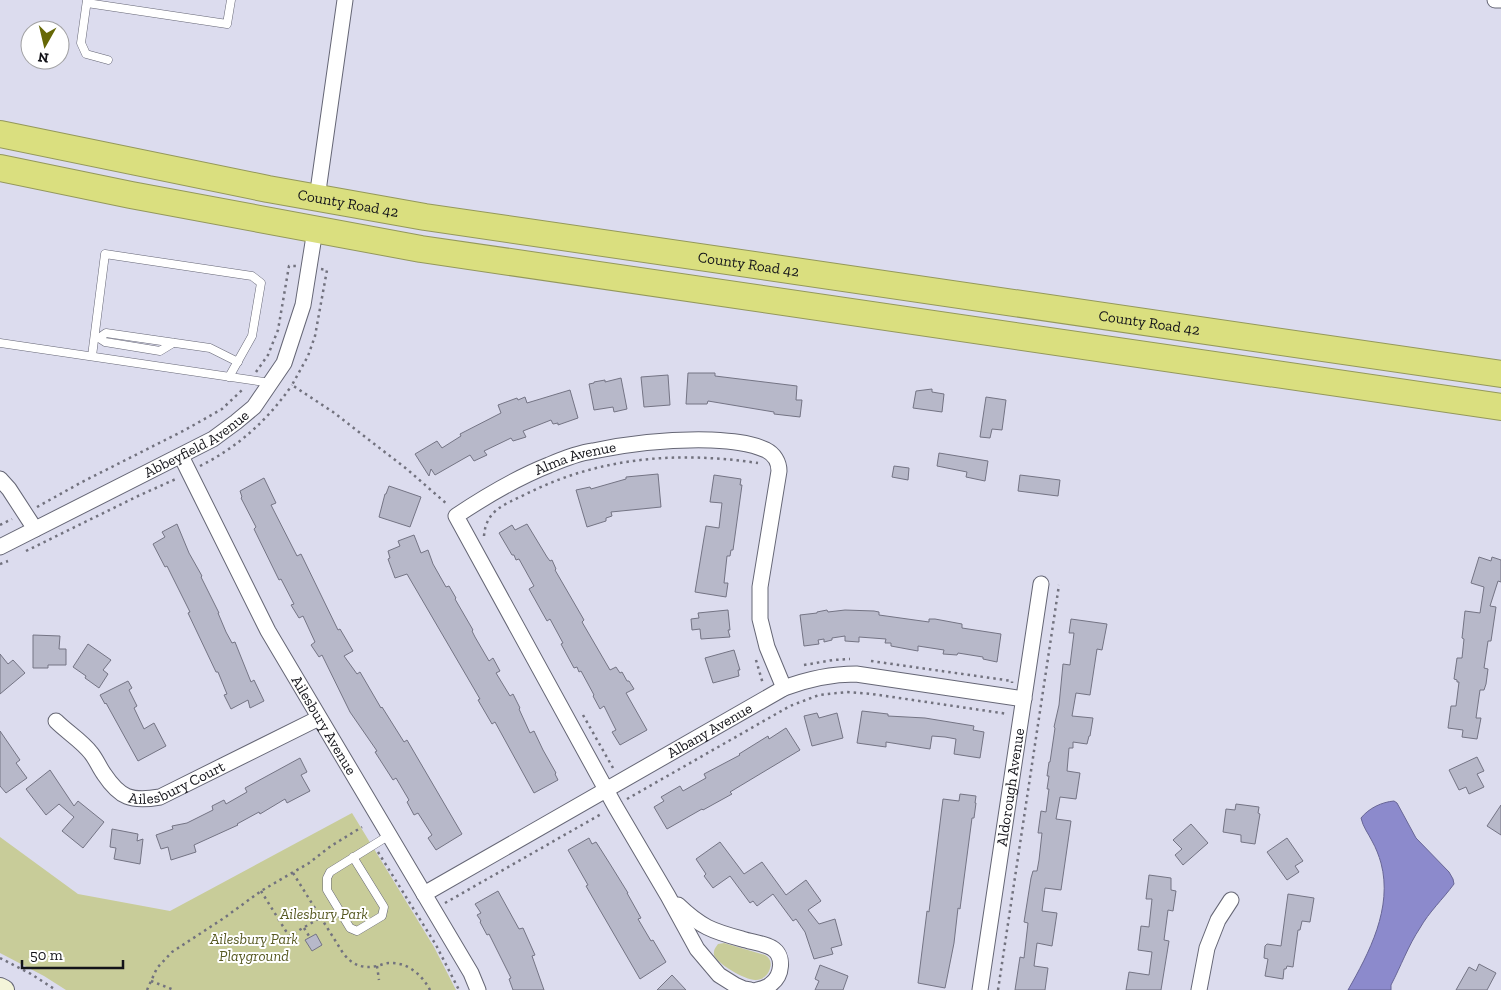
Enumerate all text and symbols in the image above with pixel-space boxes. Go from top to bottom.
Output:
north arrow [20,20,70,70]
text: N [36,48,50,67]
street label: County Road 42 [296,185,400,221]
street label: County Road 42 [697,248,801,281]
street label: County Road 42 [1097,306,1201,339]
street label: Abbeyfield Avenue [141,406,252,481]
street label: Alma Avenue [532,438,617,479]
street label: Ailesbury Avenue [288,672,360,778]
street label: Albany Avenue [664,699,755,762]
street label: Aldorough Avenue [993,727,1028,848]
street label: Ailesbury Court [127,757,228,808]
park label: Ailesbury Park [279,905,368,923]
park label: Ailesbury Park Playground [209,930,298,965]
scale bar [22,938,124,970]
text: 50 m [30,946,63,964]

